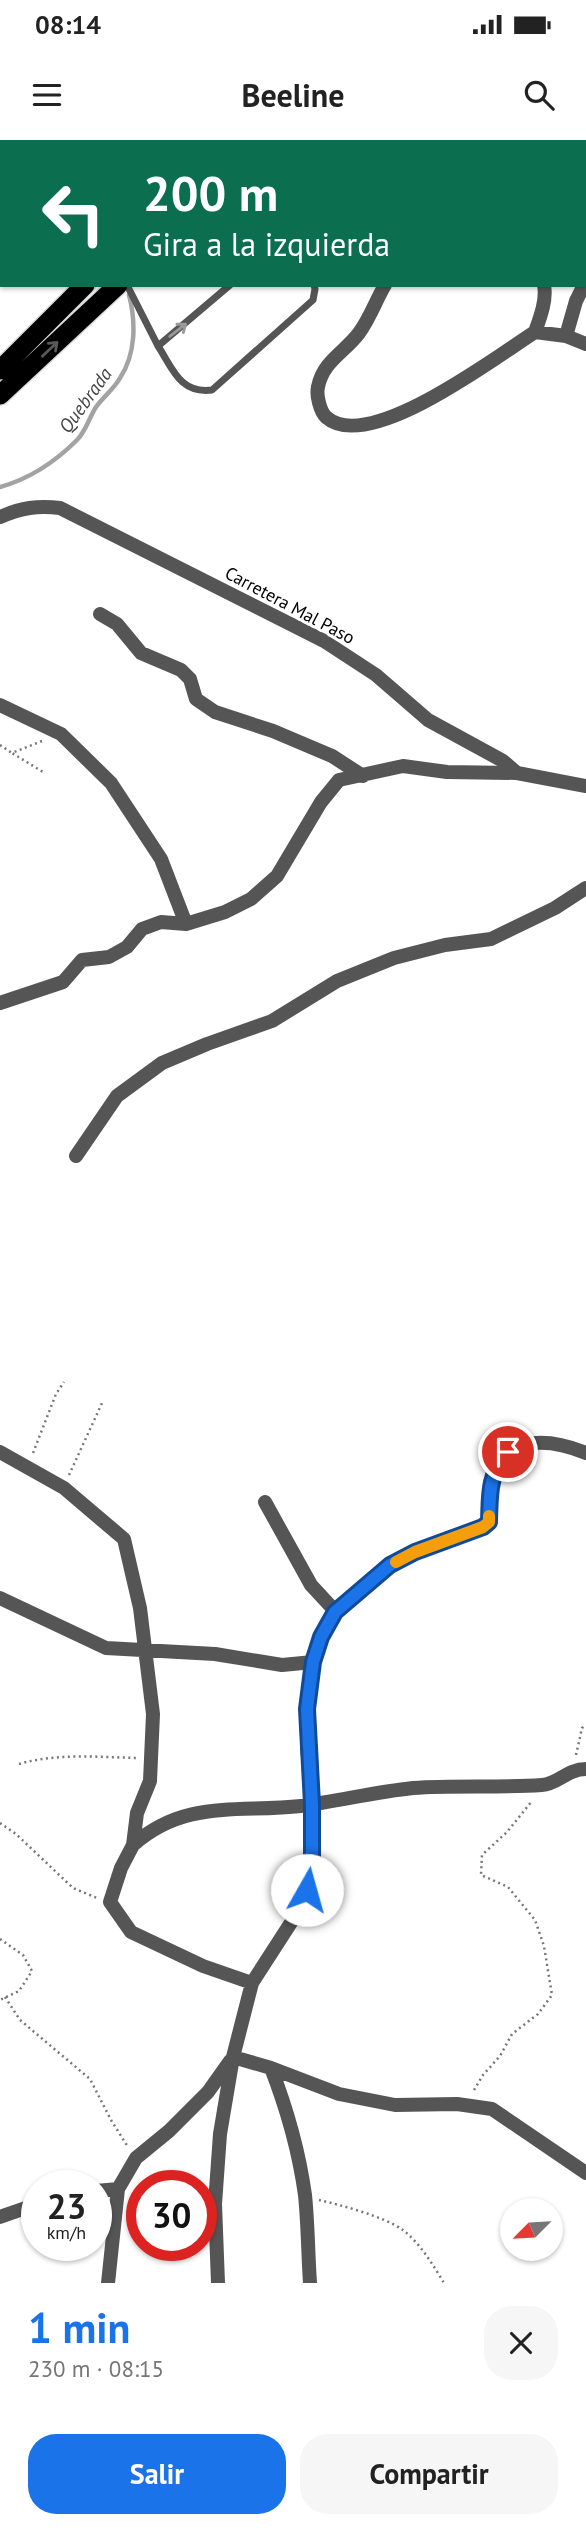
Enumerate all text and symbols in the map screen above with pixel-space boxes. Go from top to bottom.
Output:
text: 08:14 [35,8,101,41]
text: Beeline [242,74,344,116]
icon: menu [28,76,66,114]
icon: search [520,76,558,114]
text: 200 m [143,161,278,225]
icon: left [28,168,119,259]
text: Gira a la izquierda [143,223,390,265]
one-way arrow [168,323,186,338]
one-way arrow [41,341,59,357]
water label: Quebrada [53,362,117,437]
street label: Carretera Mal Paso [221,561,359,649]
pin [478,1422,538,1482]
icon: arrive [489,1433,527,1471]
position arrow [270,1853,344,1927]
speed limit sign: 30 [126,2170,217,2261]
text: 23 [47,2183,86,2229]
north arrow [500,2198,564,2261]
map controls [500,2198,563,2261]
text: km/h [47,2221,86,2244]
text: 1 min [28,2300,130,2355]
button: close [484,2306,558,2380]
text: 230 m · 08:15 [28,2354,164,2383]
button: Salir [28,2434,286,2514]
button: Compartir [300,2434,558,2514]

